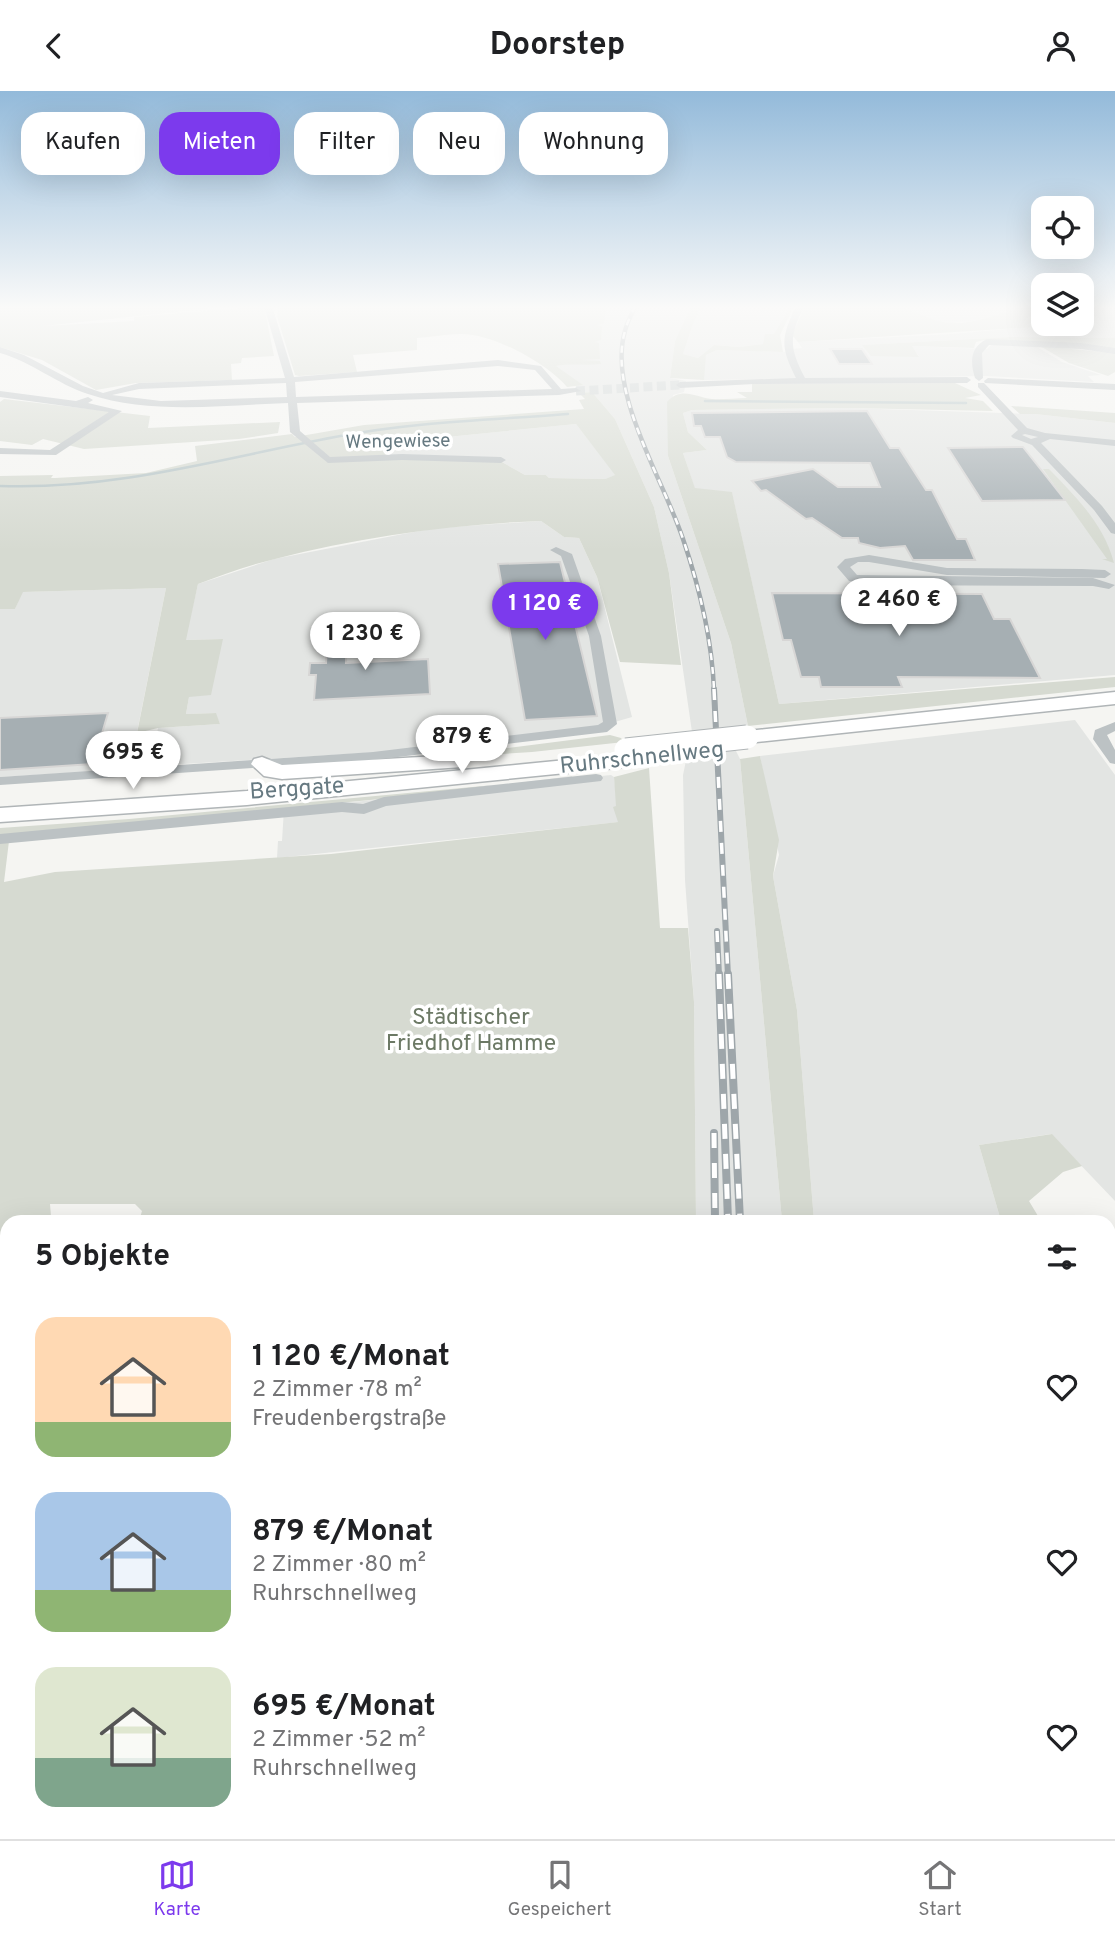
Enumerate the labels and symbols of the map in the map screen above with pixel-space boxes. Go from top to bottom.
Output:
street label: Wengewiese [345,429,451,455]
pin: 2 460 € [834,579,964,638]
pin: 1 120 € [480,582,610,642]
pin: 1 230 € [300,613,430,672]
pin: 879 € [413,715,511,775]
pin: 695 € [84,731,182,791]
street label: Ruhrschnellweg [559,736,725,782]
street label: Berggate [249,772,345,808]
park label: Städtischer Friedhof Hamme [386,1004,556,1059]

